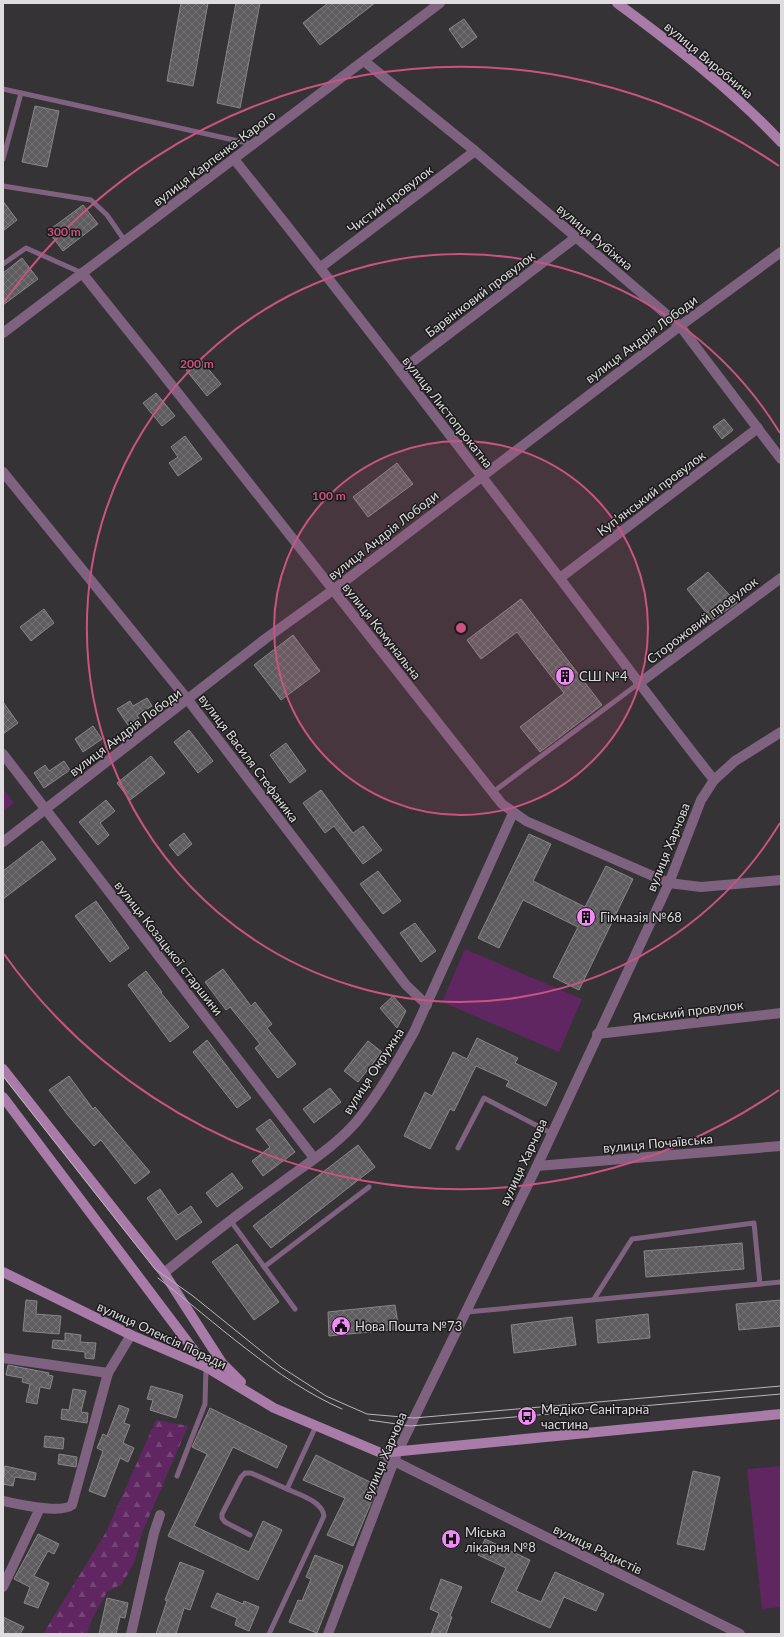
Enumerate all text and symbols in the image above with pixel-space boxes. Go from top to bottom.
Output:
street label: вулиця Виробнича [661,18,757,102]
street label: вулиця Карпенка-Карого [150,107,278,209]
street label: Чистий провулок [344,161,436,236]
street label: вулиця Рубіжна [554,201,636,273]
text: 300 m [47,224,81,239]
street label: Барвінковий провулок [422,247,538,340]
street label: вулиця Андрія Лободи [582,292,700,386]
street label: вулиця Листопрокатна [399,353,497,471]
text: 200 m [180,356,214,371]
street label: Куп’янський провулок [594,447,709,539]
street label: вулиця Андрія Лободи [324,487,442,583]
text: 100 m [312,488,346,503]
street label: Сторожовий провулок [643,573,761,667]
street label: вулиця Комунальна [339,580,425,682]
centre of rings [454,621,468,635]
building icon: СШ №4 [554,665,576,687]
place label: СШ №4 [579,668,628,684]
street label: вулиця Андрія Лободи [66,685,184,779]
street label: вулиця Василя Стефаника [196,691,302,825]
street label: вулиця Харчова [643,800,693,894]
street label: вулиця Козацької старшини [111,877,227,1019]
building icon: Гімназія №68 [575,906,597,928]
place label: Гімназія №68 [600,909,682,925]
street label: Ямський провулок [631,996,744,1026]
street label: вулиця Окружна [339,1025,407,1117]
street label: вулиця Харчова [496,1116,550,1208]
street label: вулиця Почаївська [602,1130,714,1156]
street label: вулиця Олексія Поради [95,1298,229,1372]
public building icon: Нова Пошта №73 [330,1315,352,1337]
place label: Нова Пошта №73 [355,1318,462,1334]
place label: Медіко-Санітарна частина [541,1401,649,1432]
bus stop icon: Медіко-Санітарна частина [516,1405,538,1427]
street label: вулиця Харчова [358,1410,410,1502]
street label: вулиця Радистів [551,1521,645,1577]
place label: Міська лікарня №8 [465,1524,536,1555]
hospital icon: Міська лікарня №8 [440,1528,462,1550]

